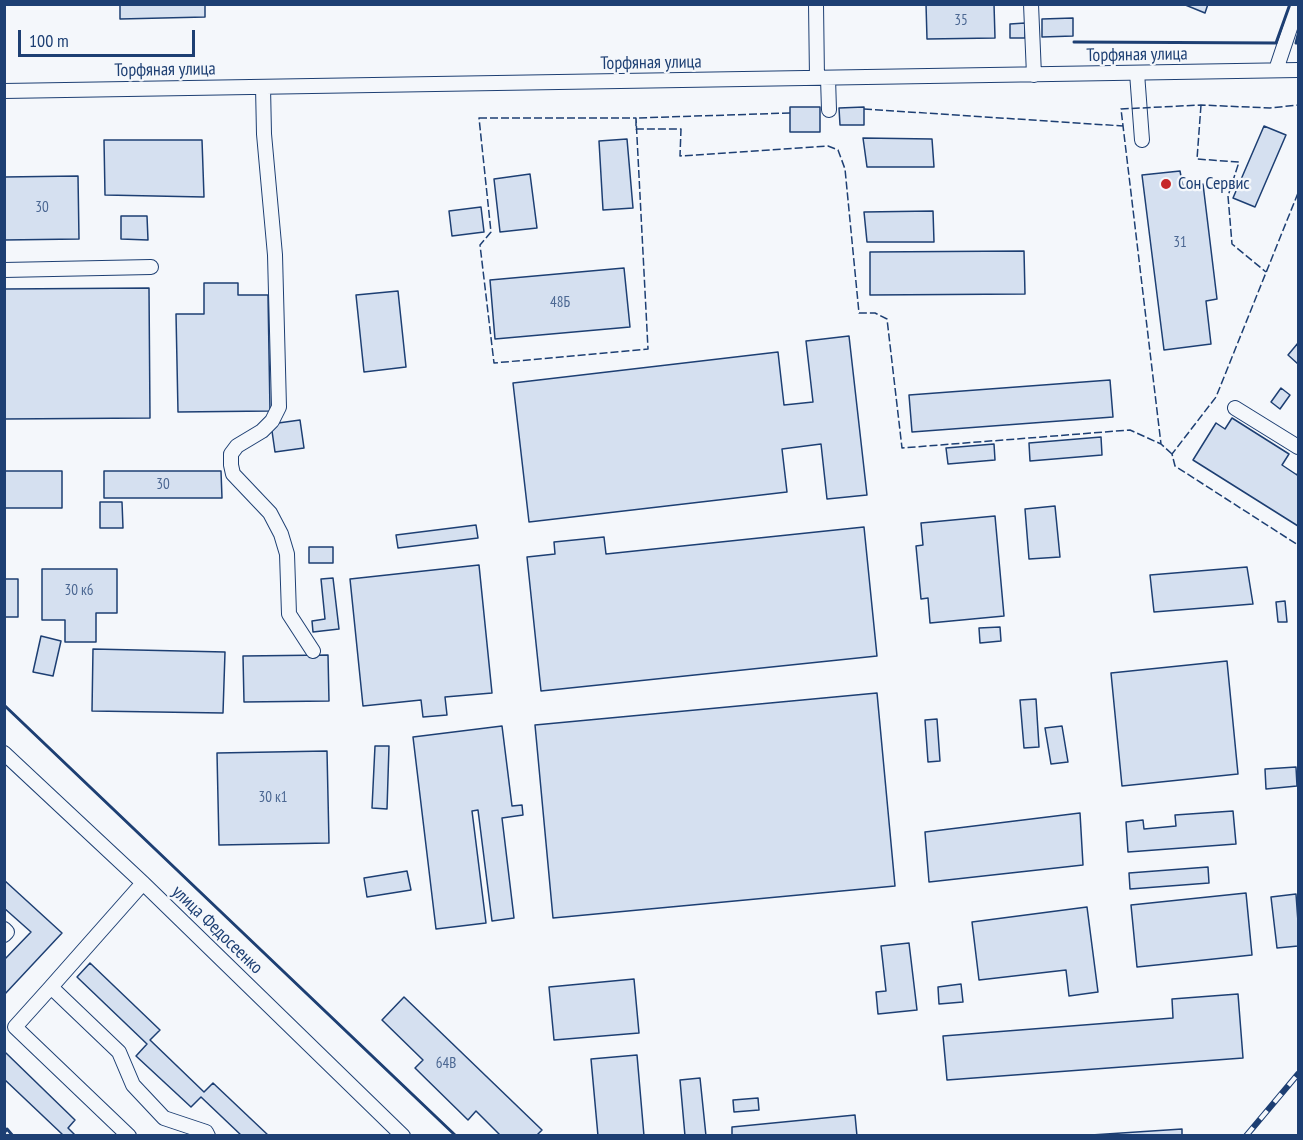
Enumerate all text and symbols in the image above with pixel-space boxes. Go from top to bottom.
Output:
house number: 35 [954,12,968,30]
scale bar [21,18,198,56]
text: 100 m [29,29,69,52]
street label: Торфяная улица [1086,43,1188,67]
street label: Торфяная улица [600,51,702,75]
street label: Торфяная улица [114,58,216,82]
place label: Сон Сервис [1178,173,1250,195]
marker: Сон Сервис [1159,177,1173,191]
house number: 30 [35,199,49,217]
house number: 31 [1173,234,1187,252]
house number: 48Б [550,294,570,312]
house number: 30 [156,476,170,494]
house number: 30 к6 [64,582,94,600]
house number: 30 к1 [258,789,288,807]
street label: улица Федосеенко [167,881,267,979]
house number: 64В [436,1055,456,1073]

